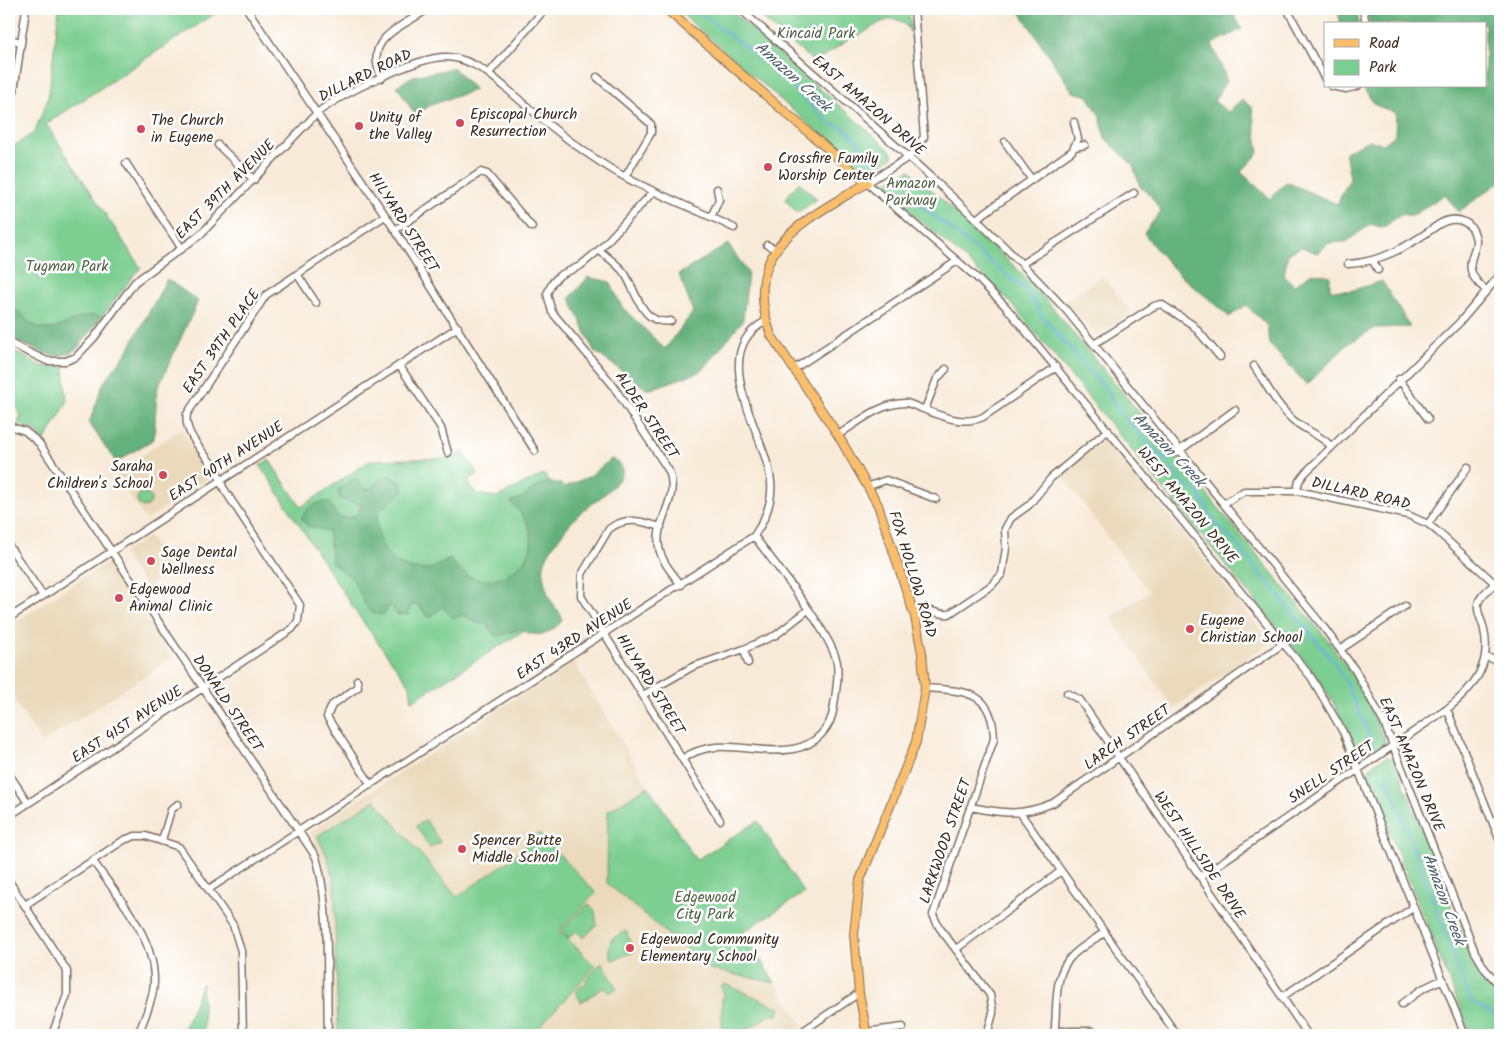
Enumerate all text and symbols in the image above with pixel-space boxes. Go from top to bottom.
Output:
park label: Kincaid Park [777,22,856,46]
legend [1324,22,1486,88]
text: Road [1369,32,1400,56]
water label: Amazon Creek [749,36,839,120]
street label: DILLARD ROAD [315,43,416,109]
street label: EAST AMAZON DRIVE [806,49,932,163]
text: Park [1369,56,1397,80]
place label: Episcopal Church Resurrection [470,103,577,144]
place label: Unity of the Valley [369,106,433,147]
place label: The Church in Eugene [151,109,224,150]
marker: Episcopal Church Resurrection [454,117,466,129]
marker: Unity of the Valley [353,120,365,132]
marker: The Church in Eugene [135,123,147,135]
street label: EAST 39TH AVENUE [170,133,282,245]
place label: Crossfire Family Worship Center [778,147,879,188]
marker: Crossfire Family Worship Center [762,161,774,173]
street label: HILYARD STREET [362,168,446,279]
park label: Amazon Parkway [885,172,938,213]
park label: Tugman Park [26,255,109,279]
street label: EAST 39TH PLACE [177,283,268,399]
street label: ALDER STREET [608,367,685,466]
water label: Amazon Creek [1127,407,1213,495]
street label: EAST 40TH AVENUE [164,415,290,508]
street label: WEST AMAZON DRIVE [1131,442,1244,571]
place label: Saraha Children's School [47,455,153,496]
marker: Saraha Children's School [157,469,169,481]
street label: DILLARD ROAD [1309,471,1413,517]
street label: FOX HOLLOW ROAD [881,508,943,641]
place label: Sage Dental Wellness [161,541,237,582]
marker: Sage Dental Wellness [145,555,157,567]
place label: Edgewood Animal Clinic [129,578,213,619]
marker: Edgewood Animal Clinic [113,592,125,604]
street label: EAST 43RD AVENUE [511,592,639,687]
place label: Eugene Christian School [1200,609,1303,650]
marker: Eugene Christian School [1184,623,1196,635]
street label: HILYARD STREET [609,629,692,741]
street label: DONALD STREET [186,650,270,758]
street label: EAST 41ST AVENUE [67,679,189,770]
street label: EAST AMAZON DRIVE [1372,693,1451,837]
street label: LARCH STREET [1079,698,1178,777]
street label: SNELL STREET [1284,734,1381,811]
street label: LARKWOOD STREET [913,774,979,907]
street label: WEST HILLSIDE DRIVE [1147,786,1252,926]
place label: Spencer Butte Middle School [472,829,562,870]
marker: Spencer Butte Middle School [456,843,468,855]
water label: Amazon Creek [1415,850,1473,951]
park label: Edgewood City Park [674,886,736,927]
place label: Edgewood Community Elementary School [640,928,780,969]
marker: Edgewood Community Elementary School [624,942,636,954]

